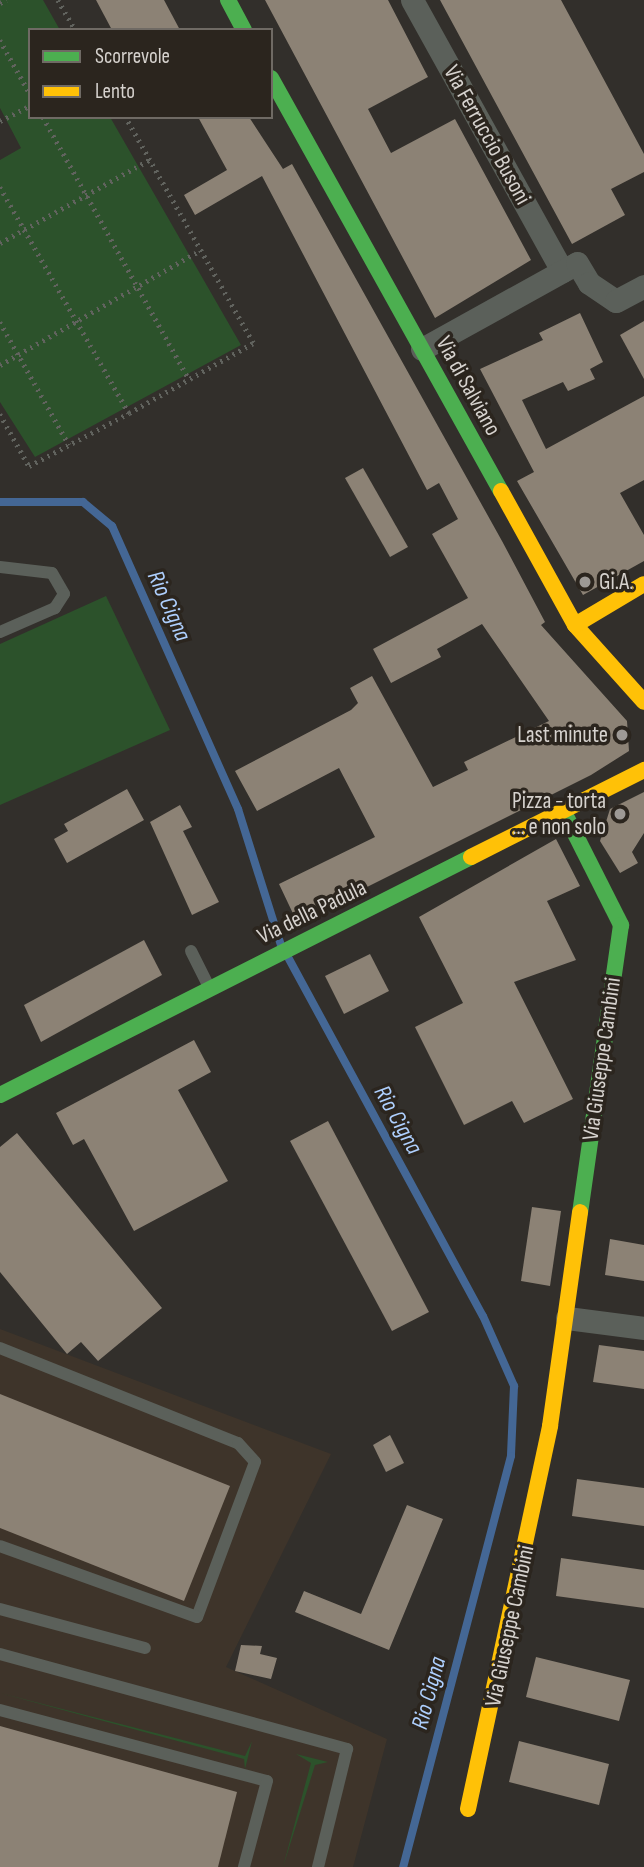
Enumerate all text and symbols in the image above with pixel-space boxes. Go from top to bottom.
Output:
legend [28,28,273,119]
text: Scorrevole [95,44,170,69]
street label: Via Ferruccio Busoni [437,60,537,210]
text: Lento [95,79,135,104]
street label: Via di Salviano [429,332,507,440]
water label: Rio Cigna [141,566,197,646]
place label: Gi.A. [599,568,634,596]
marker: Gi.A. [577,574,593,590]
place label: Last minute [517,721,608,749]
marker: Last minute [614,727,630,743]
place label: Pizza - torta … e non solo [512,787,606,841]
marker: Pizza - torta … e non solo [612,806,628,822]
street label: Via della Padula [253,874,371,950]
street label: Via Giuseppe Cambini [577,976,627,1142]
water label: Rio Cigna [367,1081,429,1159]
street label: Via Giuseppe Cambini [479,1543,541,1709]
water label: Rio Cigna [406,1654,452,1732]

